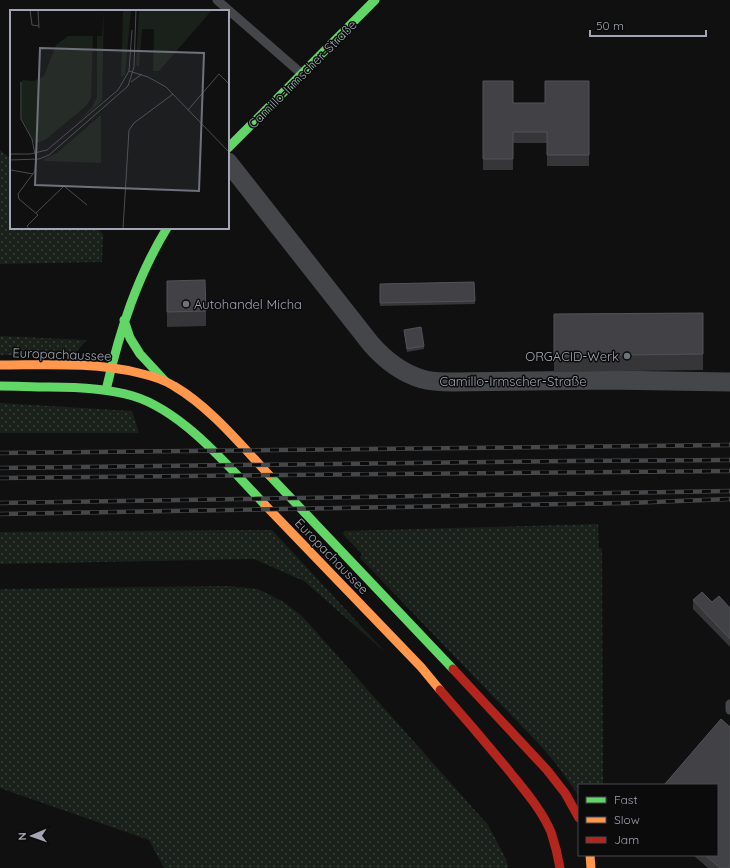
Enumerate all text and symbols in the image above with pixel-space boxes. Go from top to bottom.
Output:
inset map [10,10,229,229]
scale bar [590,12,706,38]
street label: Camillo-Irmscher-Straße [244,16,360,132]
text: 50 m [596,18,624,33]
place label: Autohandel Micha [194,296,302,312]
marker: Autohandel Micha [181,299,191,309]
street label: Europachaussee [12,344,112,364]
place label: ORGACID-Werk [525,348,619,364]
marker: ORGACID-Werk [622,351,632,361]
street label: Camillo-Irmscher-Straße [439,373,587,389]
street label: Europachaussee [292,515,372,597]
legend [578,784,718,856]
text: Fast [614,792,638,807]
text: Slow [614,812,640,827]
north arrow [12,816,52,856]
text: N [15,832,29,841]
text: Jam [614,832,639,847]

